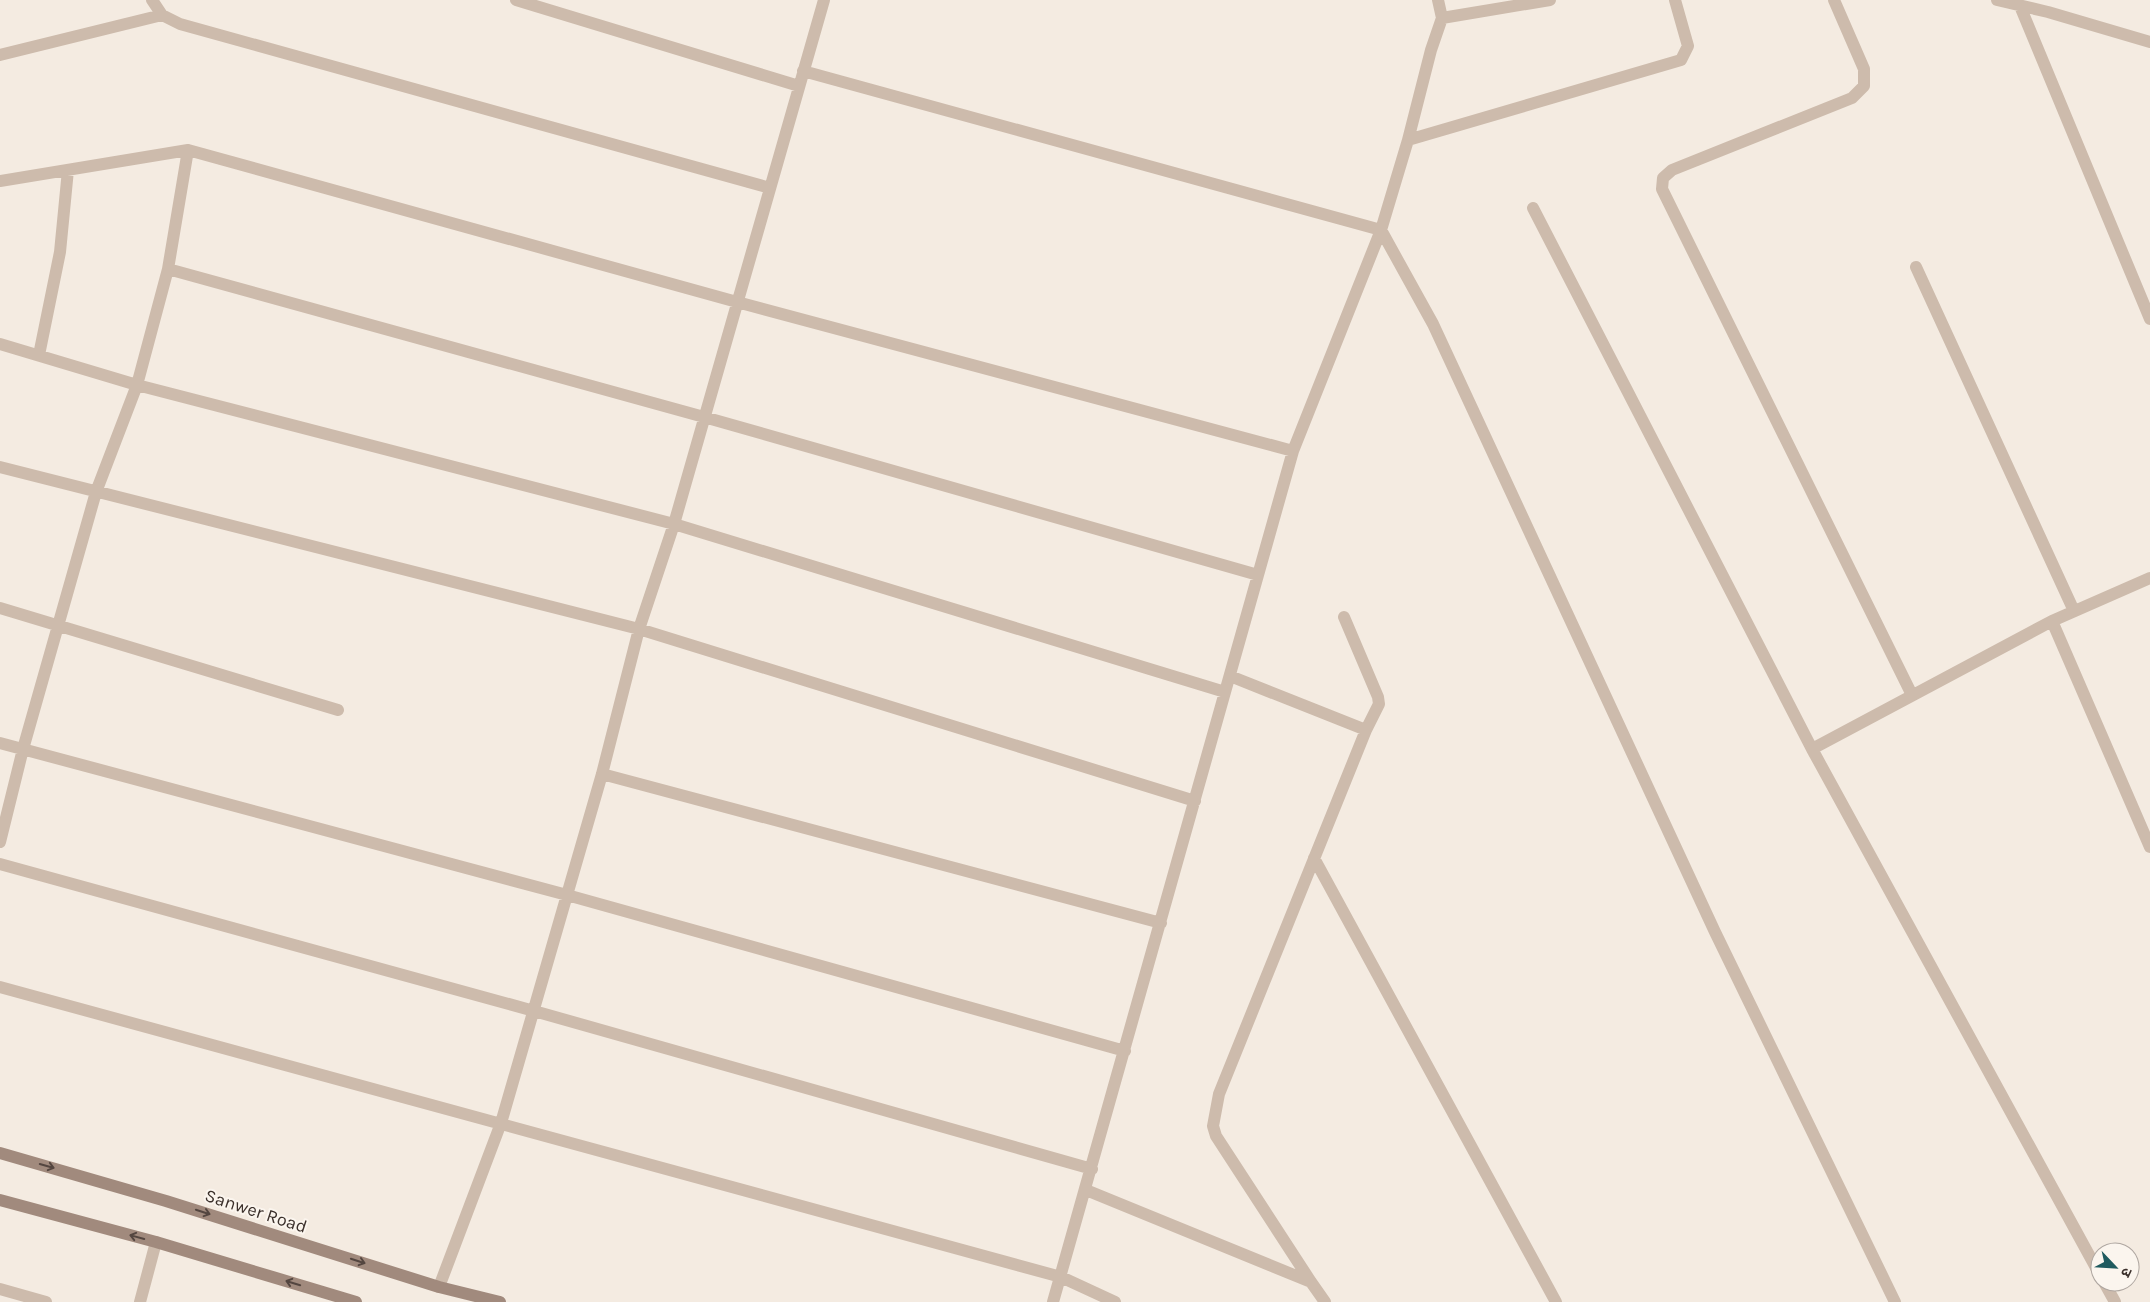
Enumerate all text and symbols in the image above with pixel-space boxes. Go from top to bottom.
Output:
one-way arrow [38,1162,54,1172]
street label: Sanwer Road [202,1184,310,1238]
one-way arrow [194,1208,210,1218]
one-way arrow [130,1231,146,1241]
north arrow [2090,1242,2140,1292]
one-way arrow [349,1257,365,1267]
text: उ [2117,1265,2136,1280]
one-way arrow [285,1277,301,1287]

